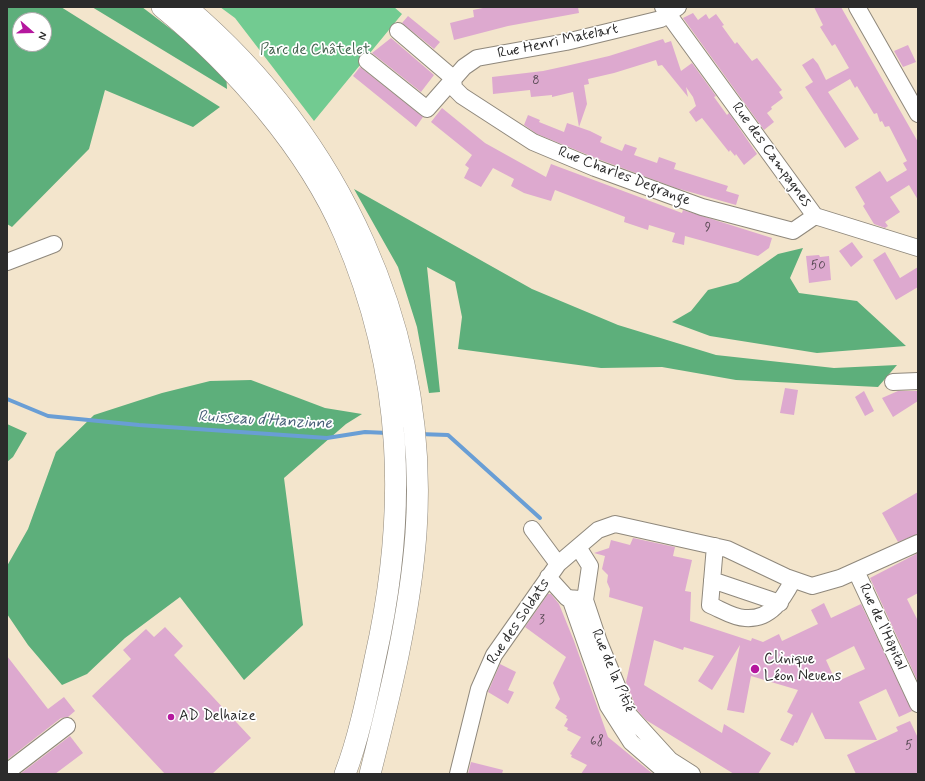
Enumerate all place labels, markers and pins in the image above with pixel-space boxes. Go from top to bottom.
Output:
place label: Clinique Léon Neuens [764,651,841,686]
marker: Clinique Léon Neuens [749,663,761,675]
place label: AD Delhaize [179,708,256,726]
marker: AD Delhaize [166,712,176,722]

